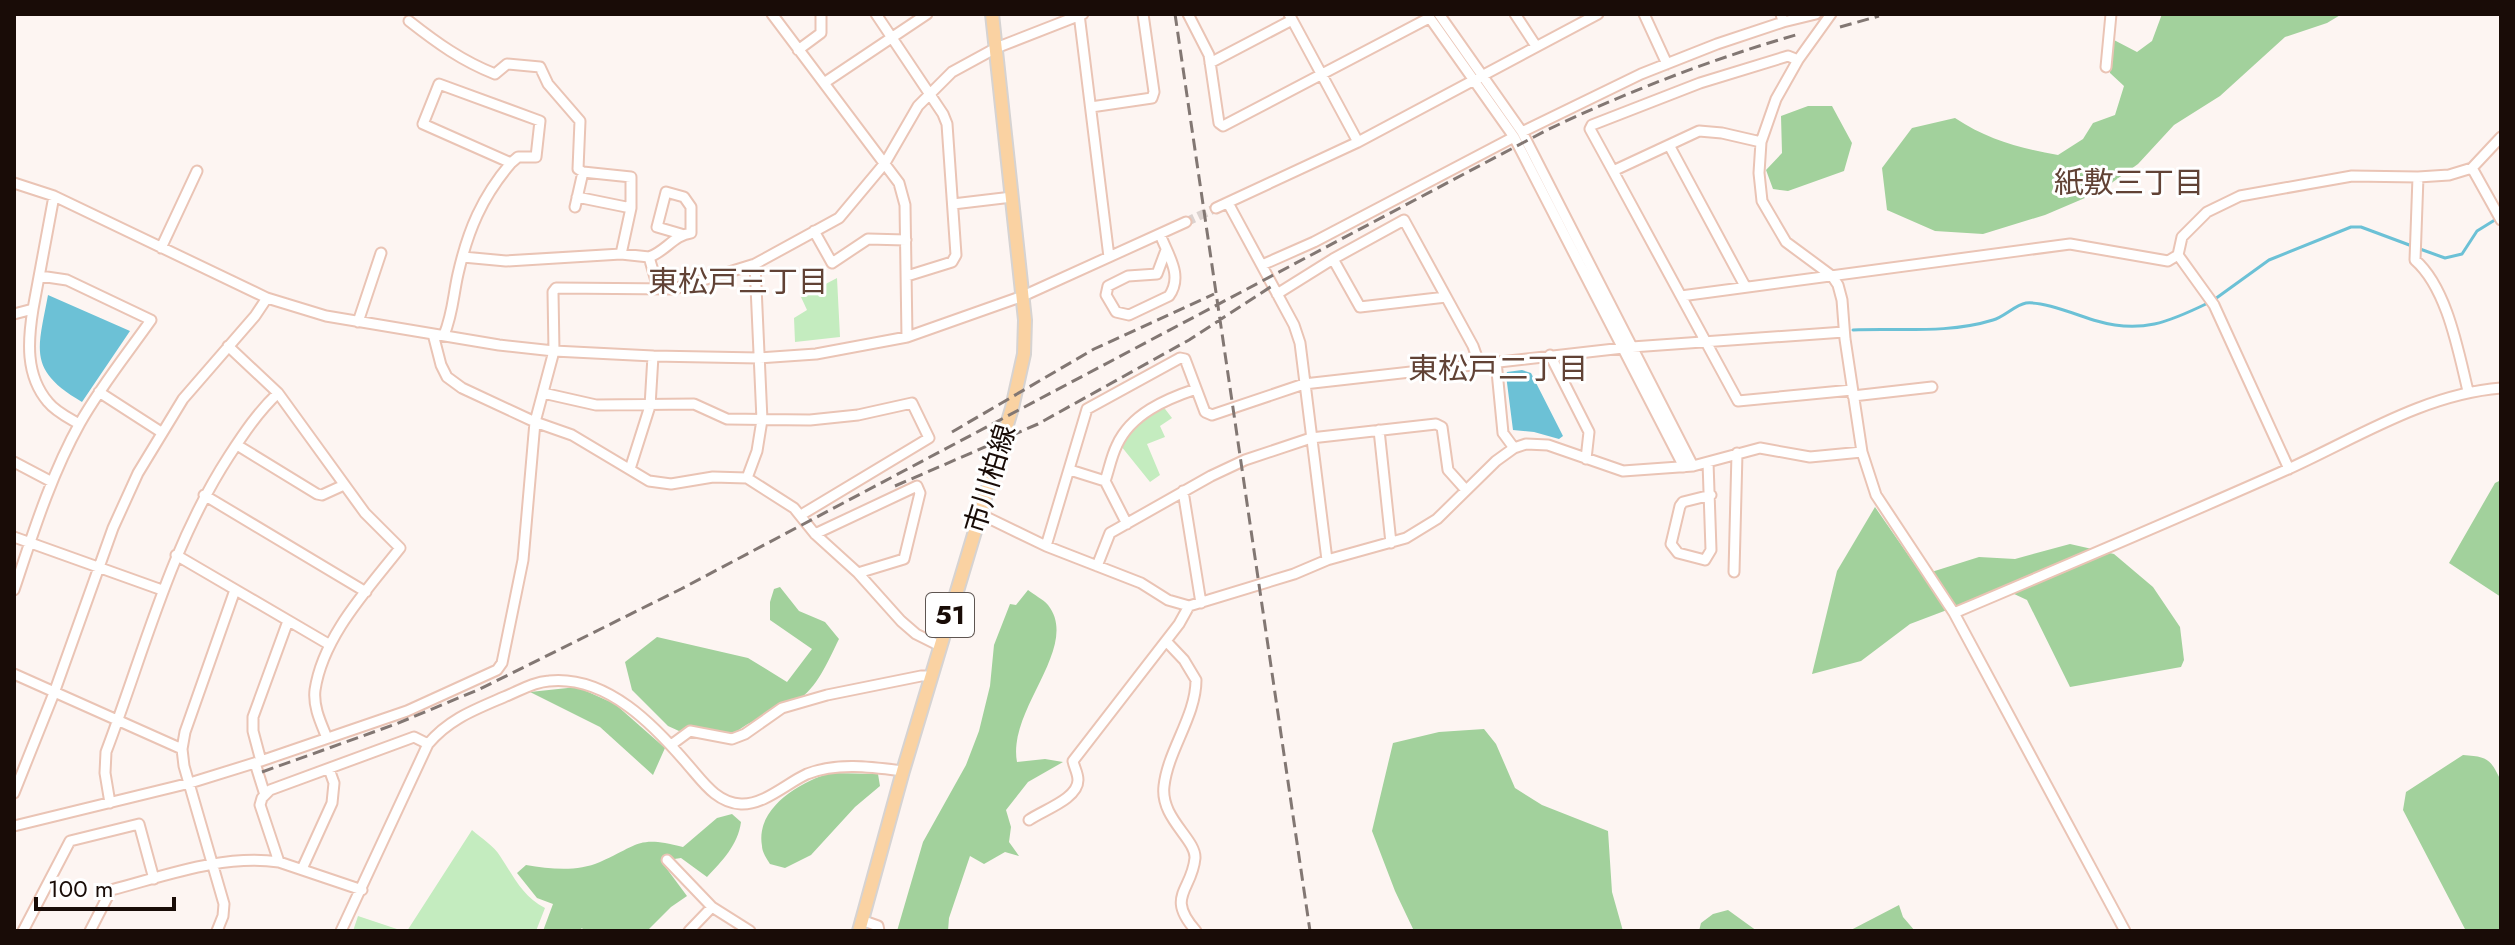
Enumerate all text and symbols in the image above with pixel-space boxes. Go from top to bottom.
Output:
district label: 紙敷三丁目 [2054,161,2204,204]
district label: 東松戸三丁目 [648,260,828,303]
district label: 東松戸二丁目 [1408,347,1588,390]
street label: 市川柏線 [954,419,1026,539]
road number: 51 [926,593,974,637]
scale bar [36,861,174,911]
text: 100 m [48,871,114,906]

